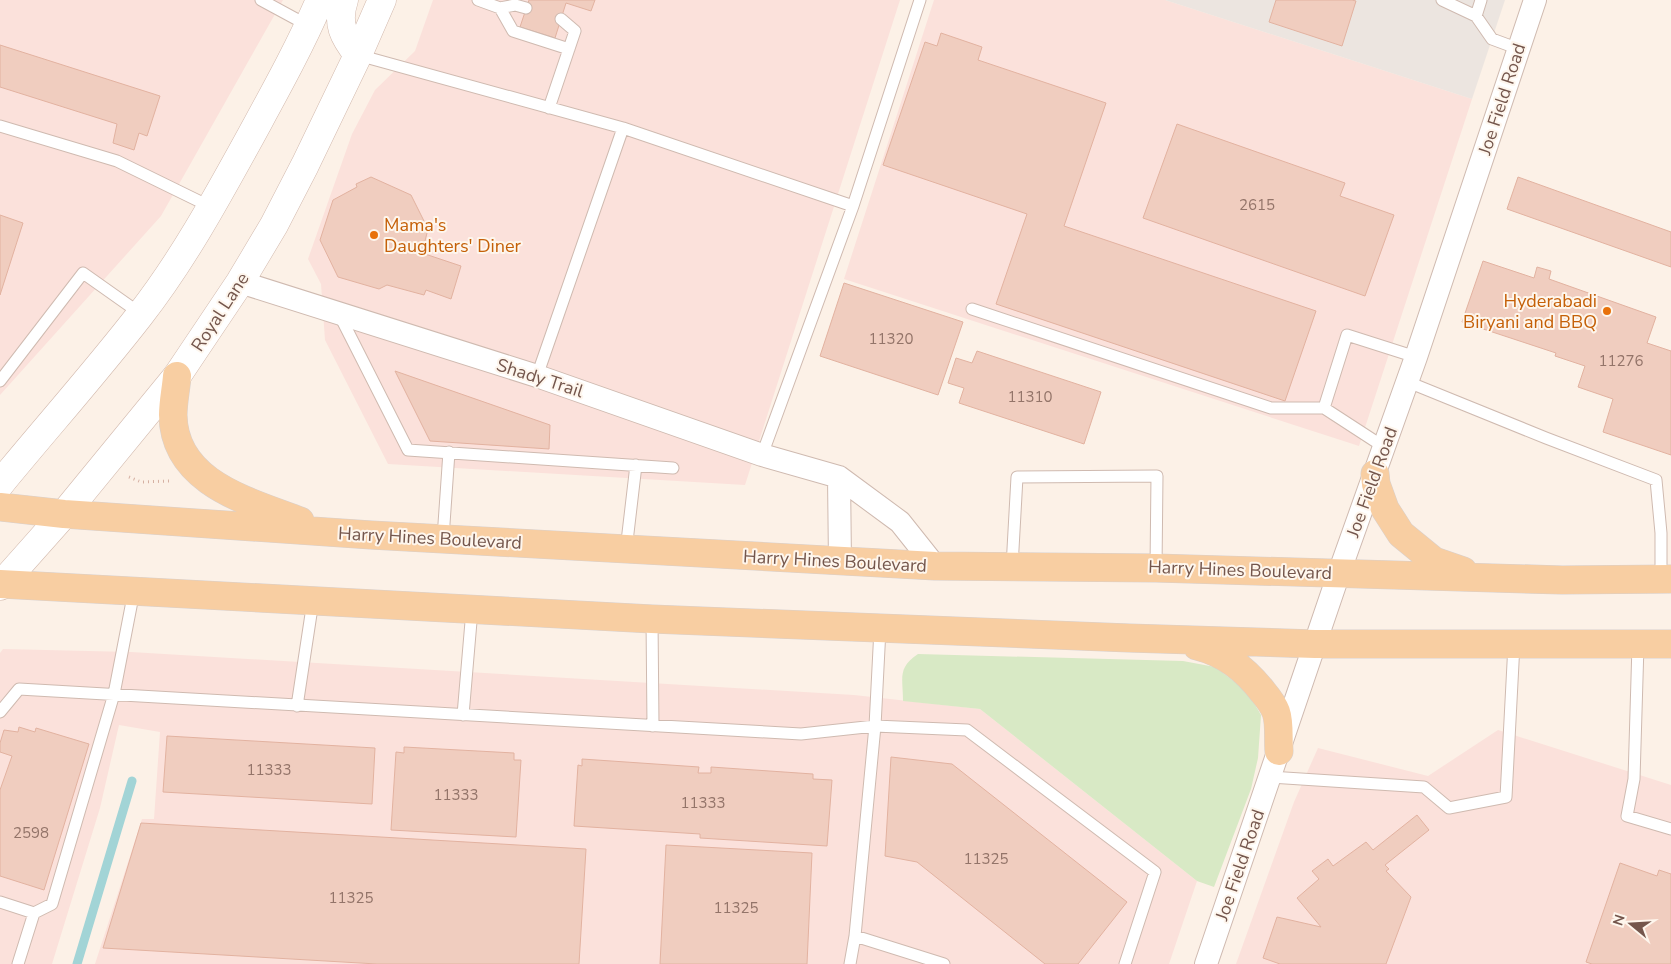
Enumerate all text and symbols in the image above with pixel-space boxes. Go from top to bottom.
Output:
street label: Joe Field Road [1472,40,1531,159]
house number: 2615 [1239,195,1275,215]
place label: Mama's Daughters' Diner [384,213,521,258]
marker: Mama's Daughters' Diner [368,229,380,241]
street label: Royal Lane [186,268,254,356]
place label: Hyderabadi Biryani and BBQ [1463,289,1597,334]
marker: Hyderabadi Biryani and BBQ [1601,305,1613,317]
house number: 11320 [868,329,914,349]
house number: 11276 [1598,351,1644,371]
street label: Shady Trail [493,353,587,404]
house number: 11310 [1007,387,1053,407]
street label: Joe Field Road [1341,423,1403,542]
street label: Harry Hines Boulevard [338,521,522,555]
street label: Harry Hines Boulevard [743,544,927,578]
street label: Harry Hines Boulevard [1148,555,1332,585]
house number: 11333 [246,760,292,780]
house number: 11333 [433,785,479,805]
house number: 11333 [680,793,726,813]
street label: Joe Field Road [1209,806,1270,925]
house number: 2598 [13,823,49,843]
house number: 11325 [963,849,1009,869]
house number: 11325 [328,888,374,908]
house number: 11325 [713,898,759,918]
north arrow [1606,899,1656,949]
text: N [1608,912,1630,928]

